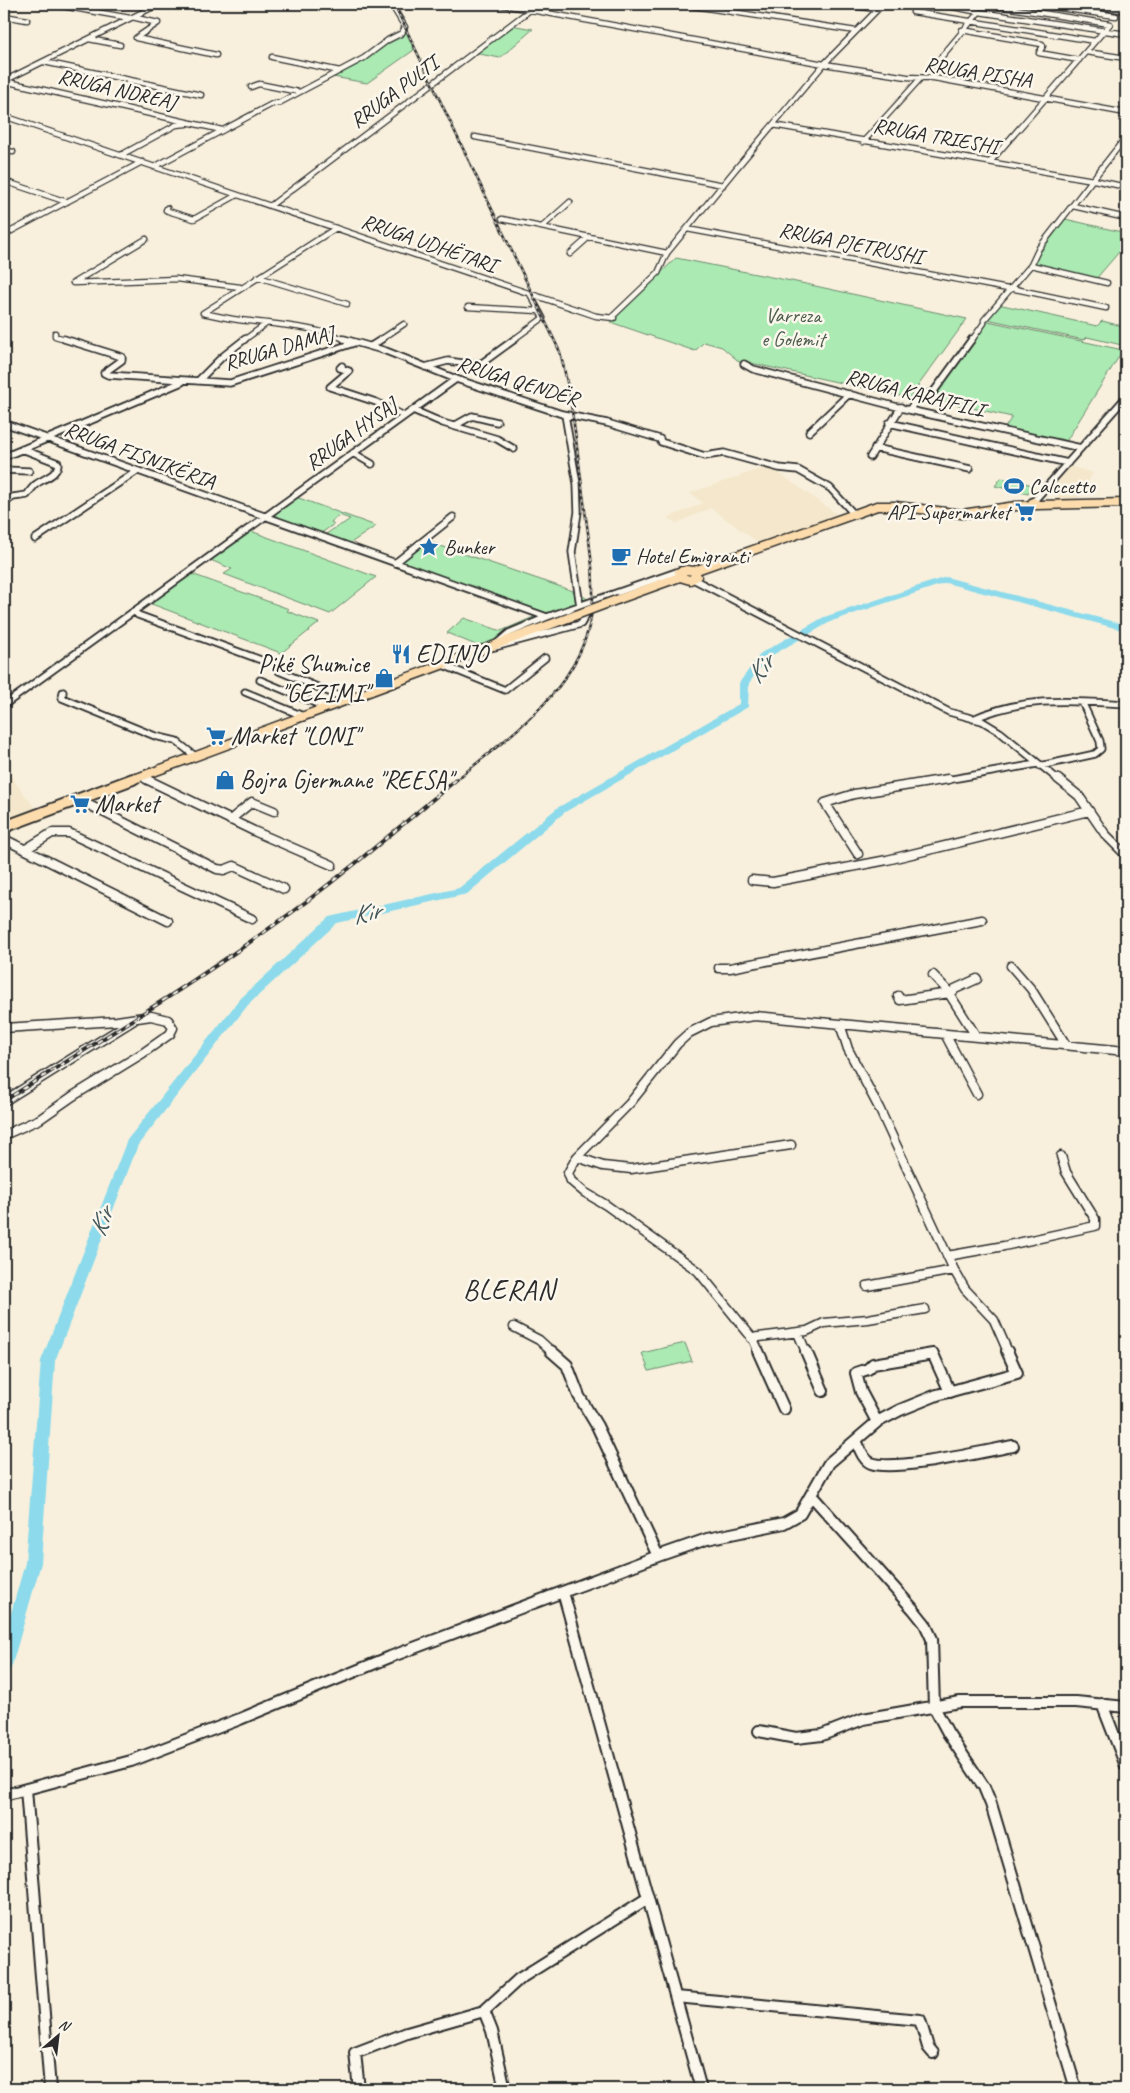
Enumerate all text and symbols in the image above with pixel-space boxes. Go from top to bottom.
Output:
street label: RRUGA PULTI [345,48,447,134]
street label: RRUGA PISHA [923,51,1035,94]
street label: RRUGA NDREAJ [56,63,182,116]
street label: RRUGA TRIESHI [871,112,1005,161]
street label: RRUGA UDHËTARI [358,208,504,280]
street label: RRUGA PJETRUSHI [777,216,930,271]
park label: Varreza e Golemit [761,302,828,352]
street label: RRUGA DAMAJ [221,319,340,376]
street label: RRUGA QENDËR [454,350,585,413]
street label: RRUGA KARAJFILI [843,363,992,424]
street label: RRUGA HYSAJ [300,390,405,476]
street label: RRUGA FISNIKËRIA [61,416,219,495]
place label: Calccetto [1029,473,1097,499]
sports icon: Calccetto [1003,475,1025,497]
place label: API Supermarket [887,499,1013,525]
supermarket icon: API Supermarket [1014,501,1036,523]
place label: Bunker [444,534,496,560]
place icon: Bunker [418,536,440,558]
place label: Hotel Emigranti [636,543,752,569]
cafe icon: Hotel Emigranti [610,545,632,567]
place label: EDINJO [416,638,490,670]
restaurant icon: EDINJO [390,643,412,665]
water label: Kir [739,644,784,690]
place label: Pikë Shumice "GEZIMI" [258,648,374,709]
shop icon: Pikë Shumice "GEZIMI" [373,667,395,689]
place label: Market "LONI" [231,720,364,752]
supermarket icon: Market "LONI" [205,725,227,747]
place label: Bojra Gjermane "REESA" [240,764,457,796]
shop icon: Bojra Gjermane "REESA" [214,769,236,791]
place label: Market [95,788,162,820]
supermarket icon: Market [69,793,91,815]
water label: Kir [349,893,388,932]
water label: Kir [81,1199,123,1241]
district label: BLERAN [463,1272,558,1307]
north arrow [32,2010,82,2060]
text: N [56,2015,74,2036]

